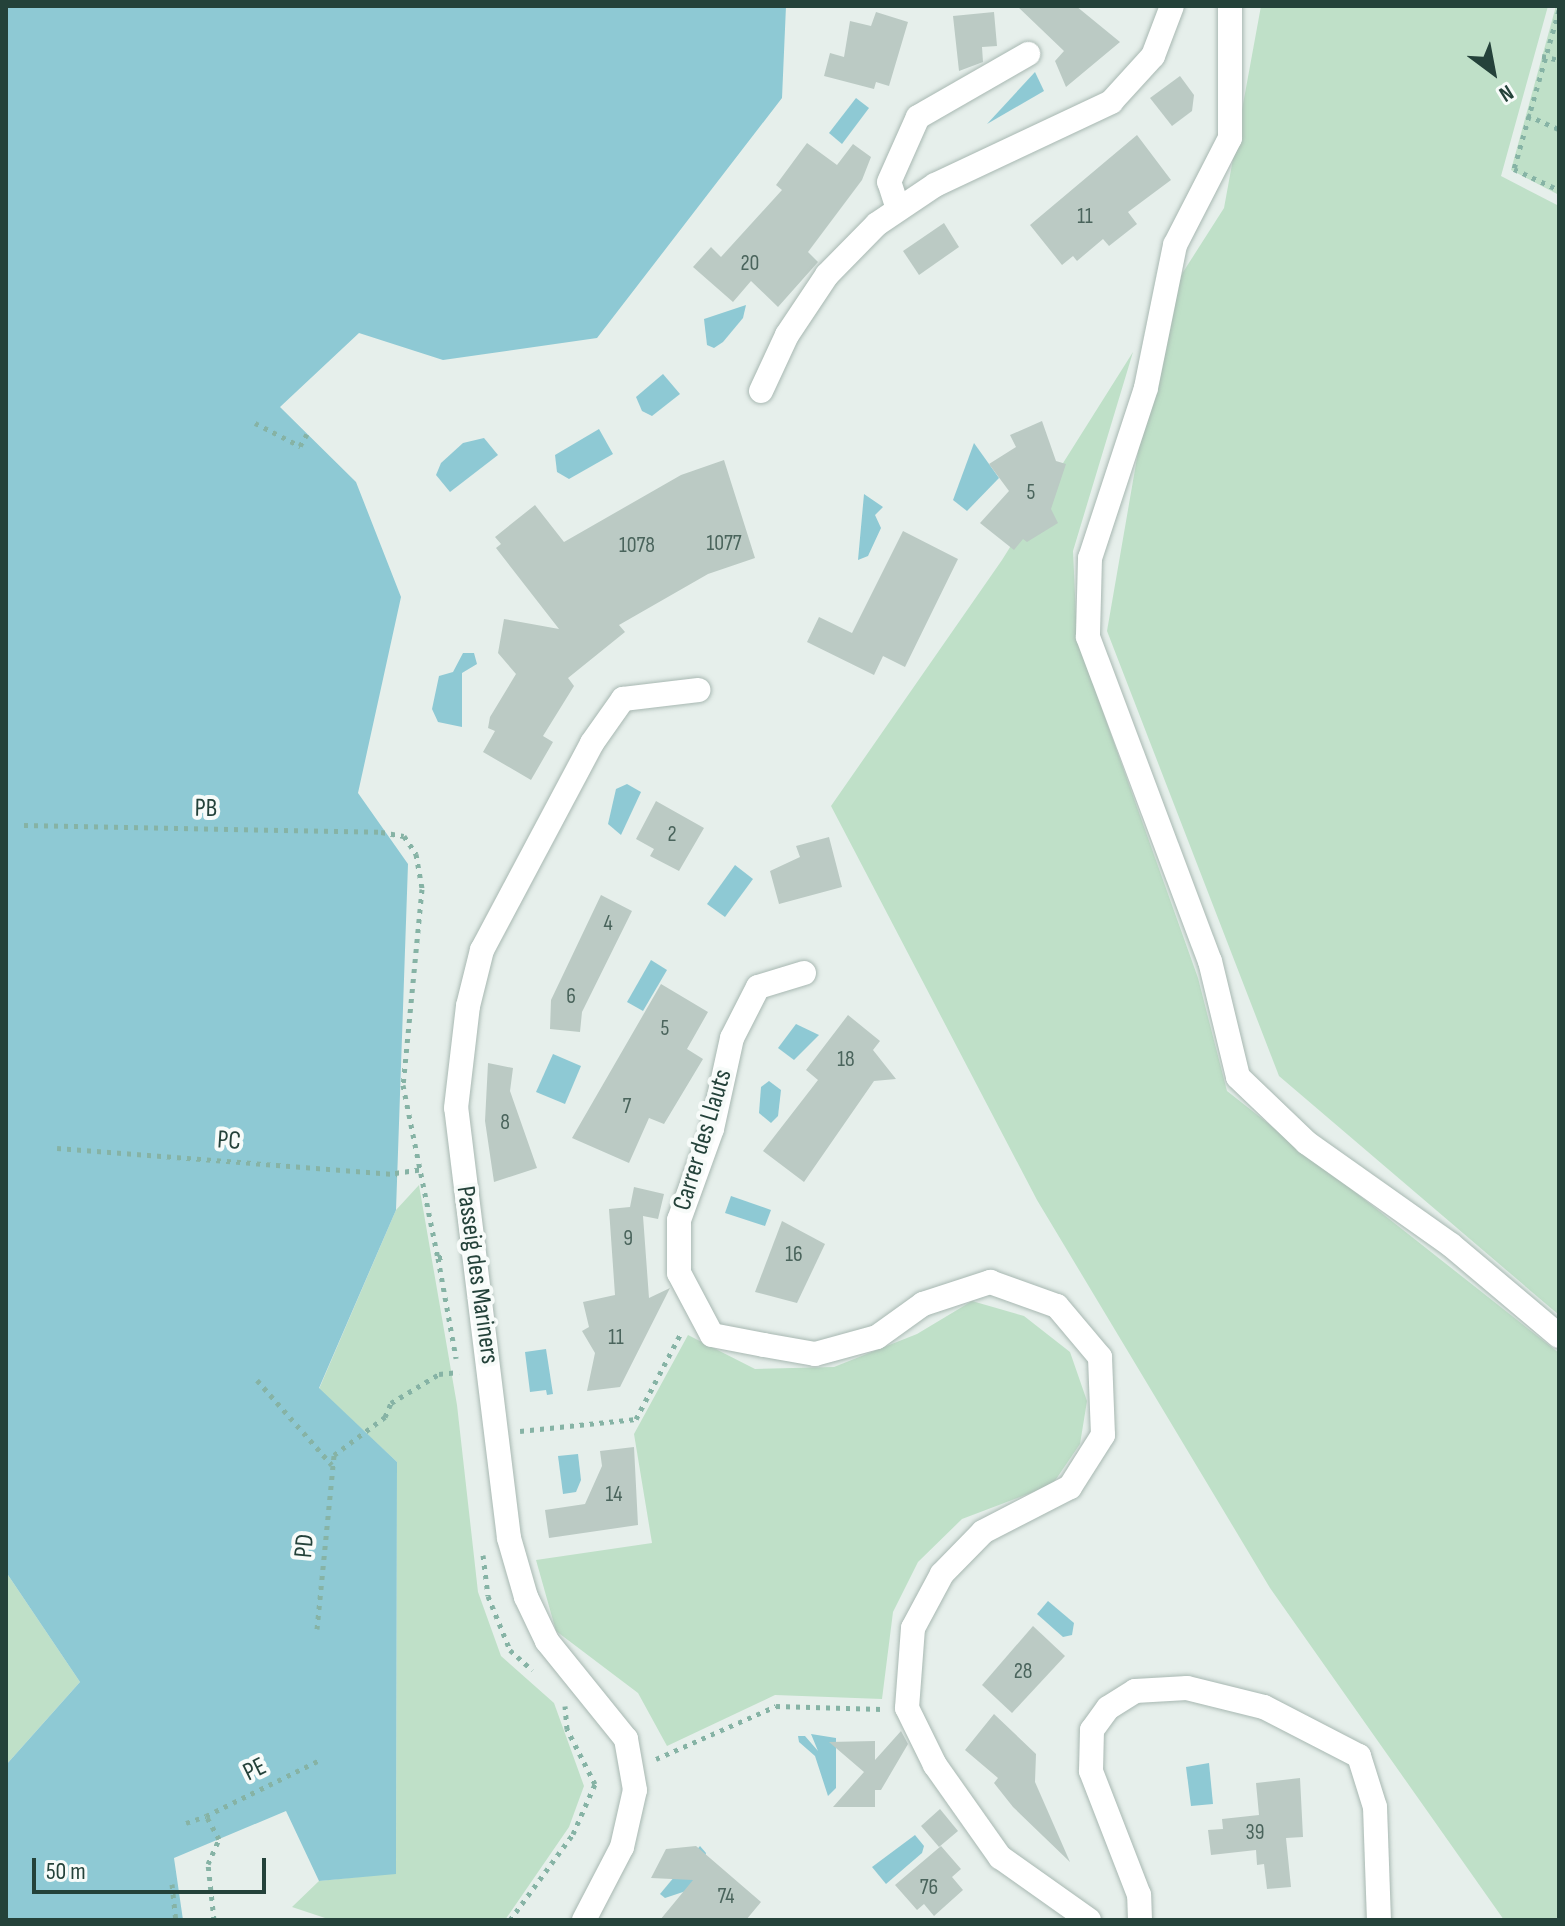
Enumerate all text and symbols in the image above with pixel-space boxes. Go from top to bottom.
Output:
north arrow [1453,32,1533,112]
text: N [1494,78,1518,107]
house number: 11 [1077,204,1093,230]
house number: 20 [741,251,759,277]
house number: 5 [1027,480,1035,506]
house number: 1077 [706,531,742,557]
house number: 1078 [619,533,655,559]
street label: PB [194,793,218,825]
house number: 2 [667,822,677,848]
house number: 4 [603,911,613,937]
house number: 6 [566,984,576,1010]
house number: 5 [661,1016,669,1042]
house number: 18 [837,1047,855,1073]
street label: Carrer des Llauts [667,1066,739,1214]
house number: 7 [623,1094,631,1120]
house number: 8 [500,1110,510,1136]
street label: PC [216,1125,242,1157]
street label: Passeig des Mariners [449,1184,505,1366]
house number: 9 [623,1226,633,1252]
house number: 16 [785,1242,803,1268]
house number: 11 [608,1325,624,1351]
house number: 14 [606,1482,622,1508]
street label: PD [288,1533,322,1559]
house number: 28 [1014,1659,1032,1685]
street label: PE [238,1751,272,1789]
house number: 39 [1246,1820,1264,1846]
scale bar [36,1842,270,1892]
text: 50 m [46,1857,86,1886]
house number: 76 [920,1875,938,1901]
house number: 74 [718,1884,734,1910]

